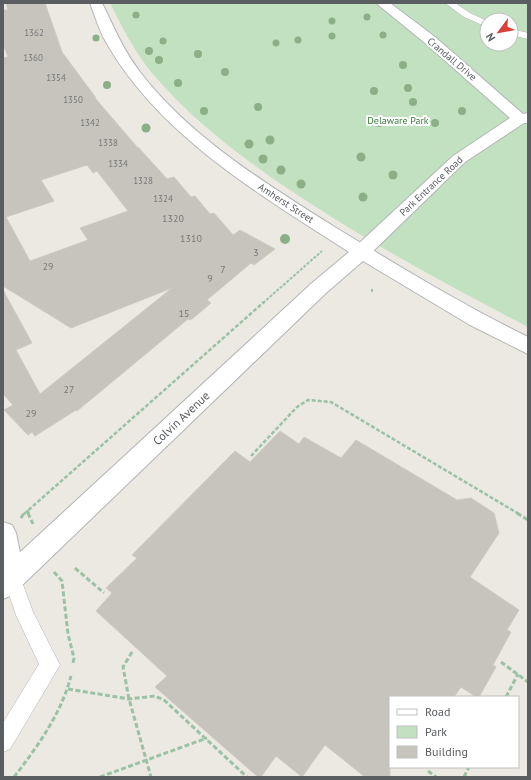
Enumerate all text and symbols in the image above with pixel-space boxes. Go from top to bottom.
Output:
north arrow [479,12,519,52]
house number: 1362 [24,27,44,38]
text: N [483,31,498,44]
street label: Crandall Drive [425,35,479,83]
house number: 1360 [23,52,43,63]
house number: 1354 [46,72,66,83]
house number: 1350 [63,94,83,105]
park label: Delaware Park [367,114,429,127]
house number: 1342 [80,117,100,128]
house number: 1338 [98,137,118,148]
street label: Park Entrance Road [397,153,465,219]
house number: 1334 [108,158,128,169]
house number: 1328 [133,175,153,186]
street label: Amherst Street [256,180,317,226]
house number: 1324 [153,193,173,204]
house number: 1320 [162,212,184,225]
house number: 1310 [180,232,202,245]
house number: 3 [253,246,259,259]
house number: 29 [43,260,53,273]
house number: 7 [220,263,226,276]
house number: 9 [207,272,213,285]
house number: 15 [179,307,189,320]
house number: 27 [64,383,74,396]
street label: Colvin Avenue [149,388,213,448]
house number: 29 [26,407,36,420]
legend [389,696,519,768]
text: Road [425,704,450,719]
text: Park [425,724,447,739]
text: Building [425,744,468,759]

